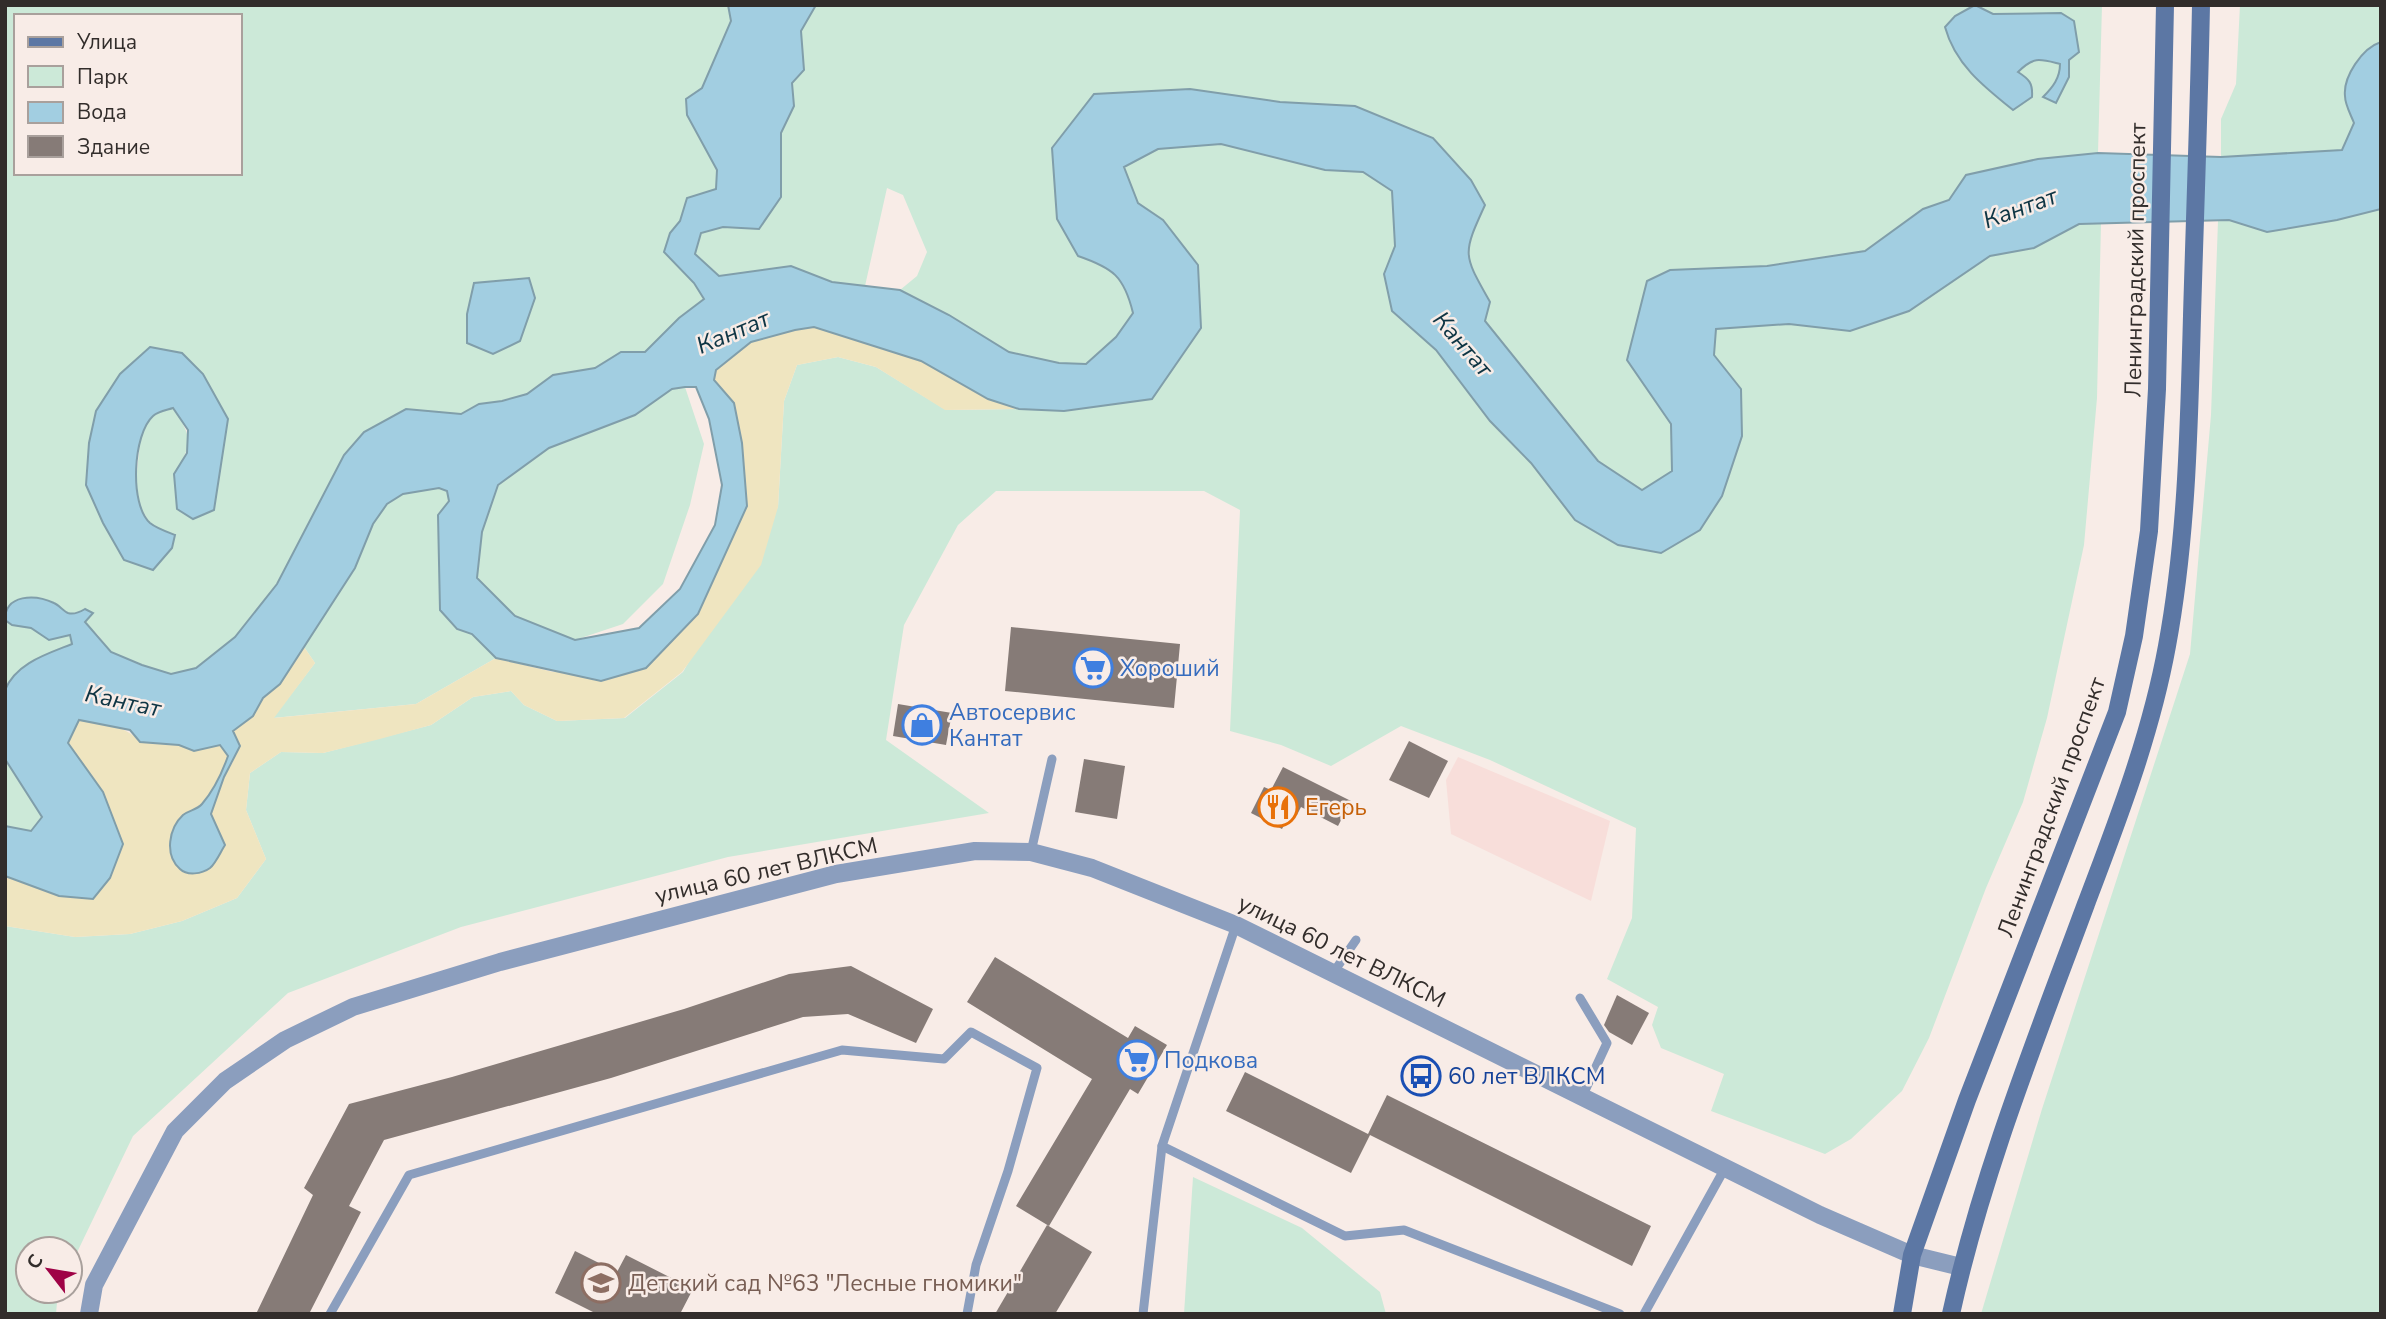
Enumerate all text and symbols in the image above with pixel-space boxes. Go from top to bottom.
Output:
legend [14,14,242,175]
text: Улица [76,28,137,56]
text: Парк [77,63,129,91]
text: Вода [77,98,127,126]
street label: Ленинградский проспект [2118,122,2153,398]
text: Здание [77,133,150,161]
water label: Кантат [1979,179,2063,236]
water label: Кантат [691,302,776,362]
water label: Кантат [1426,305,1501,384]
supermarket icon: Хороший [1072,647,1114,689]
place label: Хороший [1120,653,1220,684]
street label: Ленинградский проспект [1990,672,2113,941]
water label: Кантат [82,677,165,725]
place label: Автосервис Кантат [949,697,1076,754]
shop icon: Автосервис Кантат [901,704,943,746]
restaurant icon: Егерь [1257,786,1299,828]
place label: Егерь [1305,792,1367,823]
street label: улица 60 лет ВЛКСМ [652,830,880,911]
street label: улица 60 лет ВЛКСМ [1233,888,1451,1015]
supermarket icon: Подкова [1116,1039,1158,1081]
place label: Подкова [1164,1045,1258,1076]
bus stop icon: 60 лет ВЛКСМ [1400,1055,1442,1097]
place label: 60 лет ВЛКСМ [1448,1061,1605,1092]
north arrow [14,1235,84,1305]
text: С [21,1249,50,1274]
school or university icon: Детский сад №63 "Лесные гномики" [580,1262,622,1304]
place label: Детский сад №63 "Лесные гномики" [628,1268,1022,1299]

